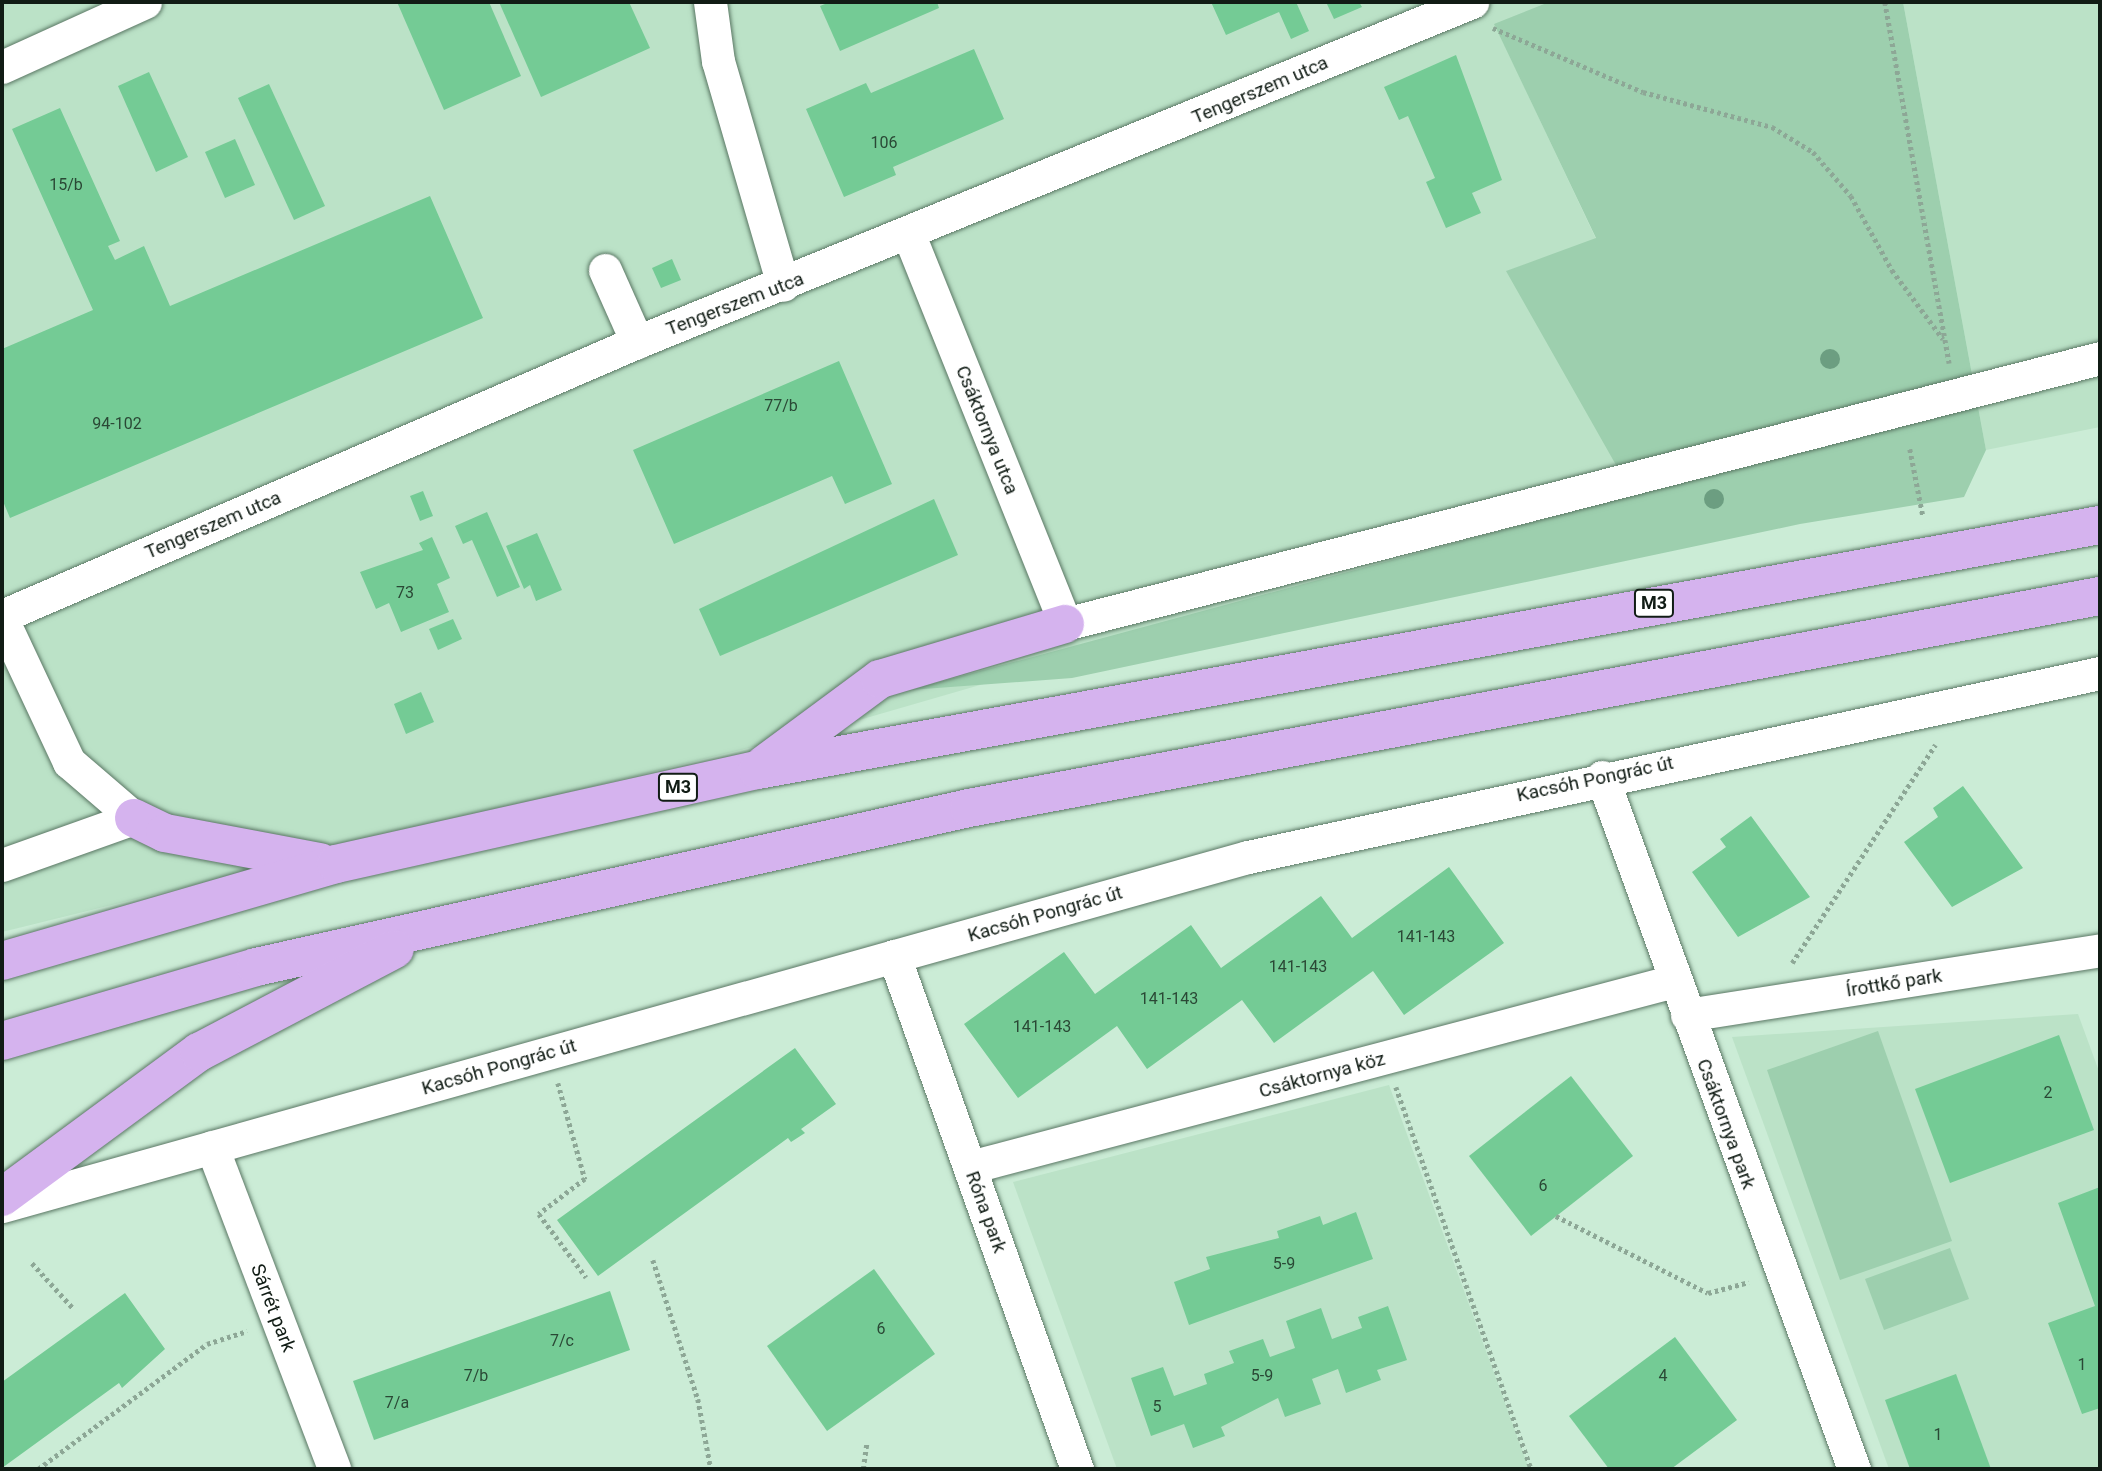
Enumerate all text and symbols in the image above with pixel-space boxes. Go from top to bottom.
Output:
street label: Tengerszem utca [1188,51,1332,129]
house number: 106 [871,133,897,153]
house number: 15/b [49,175,83,195]
street label: Tengerszem utca [663,267,807,341]
street label: Csáktornya utca [951,362,1023,498]
house number: 77/b [764,396,798,416]
house number: 94-102 [92,414,142,434]
street label: Tengerszem utca [141,486,285,564]
house number: 73 [396,583,414,603]
road number: M3 [1633,588,1675,618]
street label: Kacsóh Pongrác út [1515,751,1675,807]
road number: M3 [657,772,699,802]
street label: Kacsóh Pongrác út [965,881,1125,947]
house number: 141-143 [1397,927,1455,947]
house number: 141-143 [1269,957,1327,977]
street label: Írottkő park [1844,964,1944,1002]
house number: 141-143 [1140,989,1198,1009]
house number: 141-143 [1013,1017,1071,1037]
street label: Kacsóh Pongrác út [419,1034,579,1100]
street label: Csáktornya köz [1256,1047,1388,1103]
street label: Csáktornya park [1692,1056,1760,1192]
house number: 2 [2044,1083,2052,1103]
street label: Róna park [961,1168,1011,1256]
house number: 6 [1539,1176,1547,1196]
house number: 5-9 [1273,1254,1295,1274]
street label: Sárrét park [246,1261,300,1355]
house number: 6 [877,1319,885,1339]
house number: 7/c [550,1331,574,1351]
house number: 1 [2078,1355,2086,1375]
house number: 7/b [464,1366,488,1386]
house number: 5-9 [1251,1366,1273,1386]
house number: 4 [1659,1366,1667,1386]
house number: 7/a [385,1393,409,1413]
house number: 5 [1153,1397,1161,1417]
house number: 1 [1934,1425,1942,1445]

